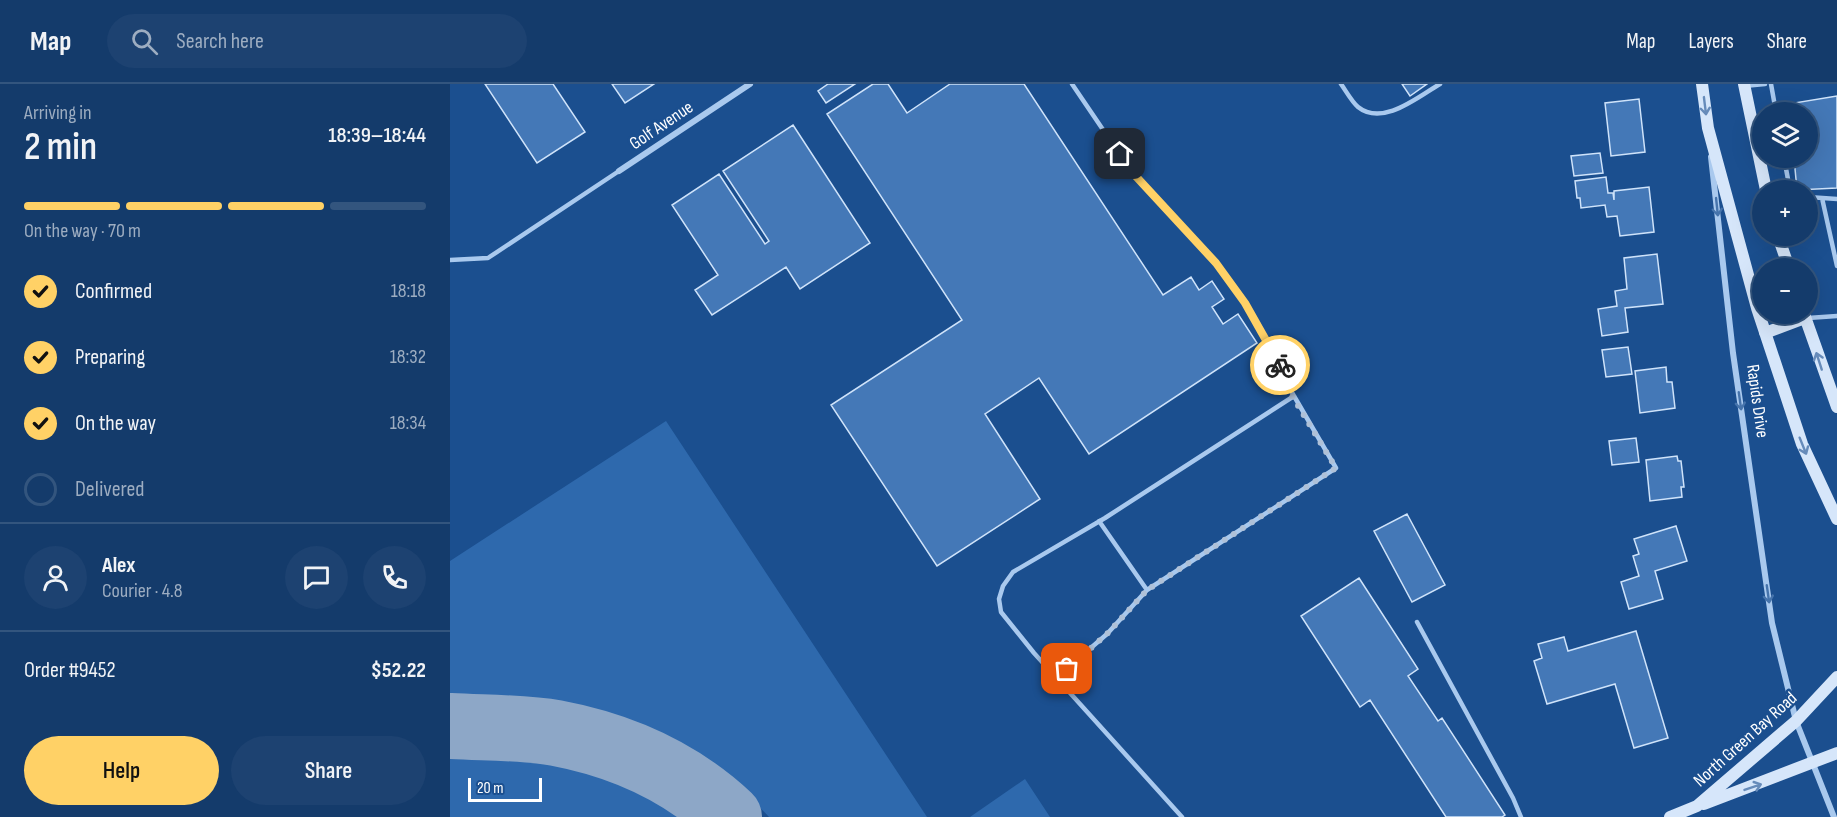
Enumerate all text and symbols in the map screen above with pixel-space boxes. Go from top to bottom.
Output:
search box [107,14,527,68]
text: Map [30,25,71,58]
icon: search [128,25,161,58]
text: Search here [176,28,264,55]
text: Map [1626,29,1655,54]
text: Layers [1688,29,1734,54]
text: Share [1767,29,1807,54]
one-way arrow [1699,96,1710,116]
street label: Golf Avenue [626,97,697,154]
text: Arriving in [24,101,92,125]
map controls [1752,102,1818,324]
button: layers [1752,102,1818,168]
text: 18:39–18:44 [328,122,426,149]
text: 2 min [24,124,97,171]
pin [1094,128,1145,179]
icon: home [1103,137,1136,170]
button: + [1752,180,1818,246]
one-way arrow [1711,197,1722,217]
text: On the way · 70 m [24,219,141,243]
button: − [1752,258,1818,324]
icon: check [24,275,57,308]
text: Confirmed [75,278,152,305]
text: 18:18 [391,279,426,303]
courier [1250,335,1310,395]
icon: check [24,341,57,374]
text: Preparing [75,344,145,371]
text: 18:32 [390,345,426,369]
icon: bike [1264,349,1297,382]
one-way arrow [1813,352,1824,371]
street label: Rapids Drive [1742,363,1773,439]
one-way arrow [1734,391,1745,410]
icon: check [24,407,57,440]
text: On the way [75,410,156,437]
text: 18:34 [390,411,426,435]
one-way arrow [1798,436,1809,454]
text: Delivered [75,476,144,503]
button: person [24,546,87,609]
button: chat [285,546,348,609]
button: phone [363,546,426,609]
text: Alex [102,552,135,579]
text: Courier · 4.8 [102,579,183,603]
one-way arrow [1762,584,1773,603]
pin [1041,643,1092,694]
icon: bag [1050,652,1083,685]
text: Order #9452 [24,657,116,684]
text: $52.22 [371,657,426,684]
street label: North Green Bay Road [1689,688,1801,791]
button: Help [24,736,219,805]
button: Share [231,736,426,805]
scale bar [468,775,542,802]
text: 20 m [477,779,504,798]
one-way arrow [1743,780,1761,791]

